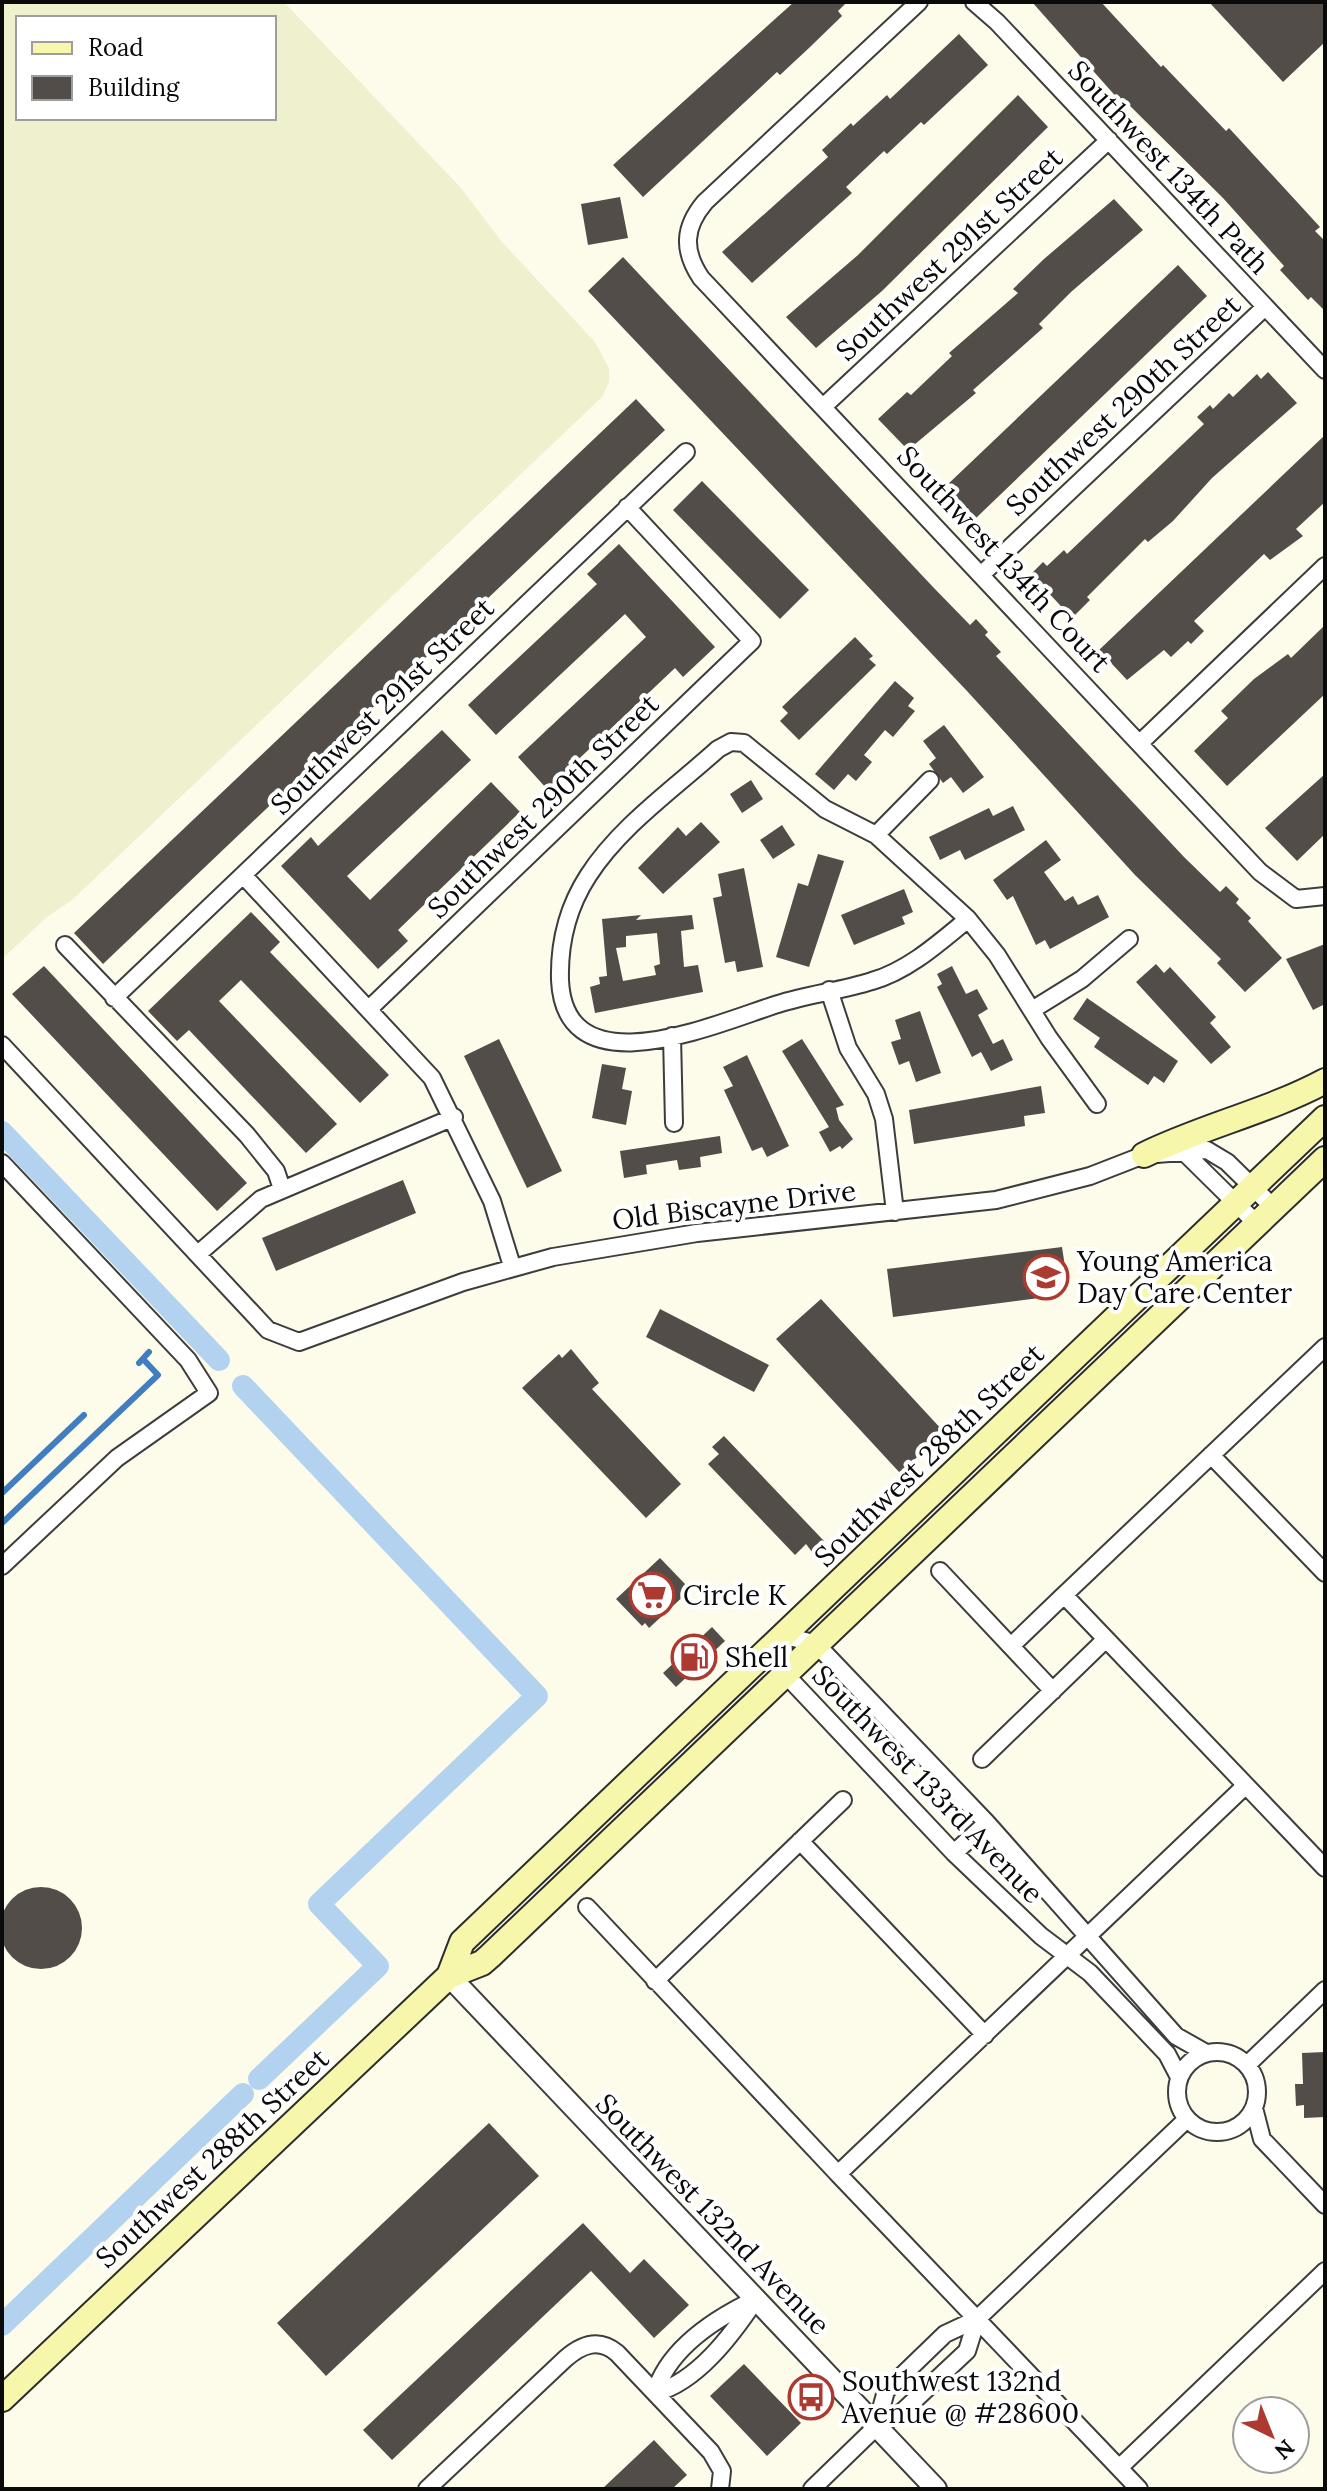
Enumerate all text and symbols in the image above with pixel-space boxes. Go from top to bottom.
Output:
legend [16,16,276,120]
text: Road [88,32,144,63]
street label: Southwest 134th Path [1061,53,1277,281]
text: Building [88,72,180,103]
street label: Southwest 291st Street [828,140,1070,368]
street label: Southwest 290th Street [998,287,1248,523]
street label: Southwest 134th Court [890,438,1118,680]
street label: Southwest 291st Street [263,590,501,822]
street label: Southwest 290th Street [420,686,666,926]
street label: Old Biscayne Drive [610,1172,858,1238]
place label: Young America Day Care Center [1076,1243,1292,1311]
school or university icon: Young America Day Care Center [1022,1253,1070,1301]
street label: Southwest 288th Street [807,1336,1052,1574]
supermarket icon: Circle K [628,1571,676,1619]
place label: Circle K [683,1577,787,1613]
fuel station icon: Shell [670,1633,718,1681]
place label: Shell [725,1639,788,1675]
street label: Southwest 133rd Avenue [805,1657,1051,1911]
street label: Southwest 288th Street [88,2040,336,2275]
street label: Southwest 132nd Avenue [588,2086,838,2342]
place label: Southwest 132nd Avenue @ #28600 [841,2363,1079,2431]
bus stop icon: Southwest 132nd Avenue @ #28600 [787,2373,835,2421]
north arrow [1231,2395,1311,2475]
text: N [1269,2434,1300,2466]

